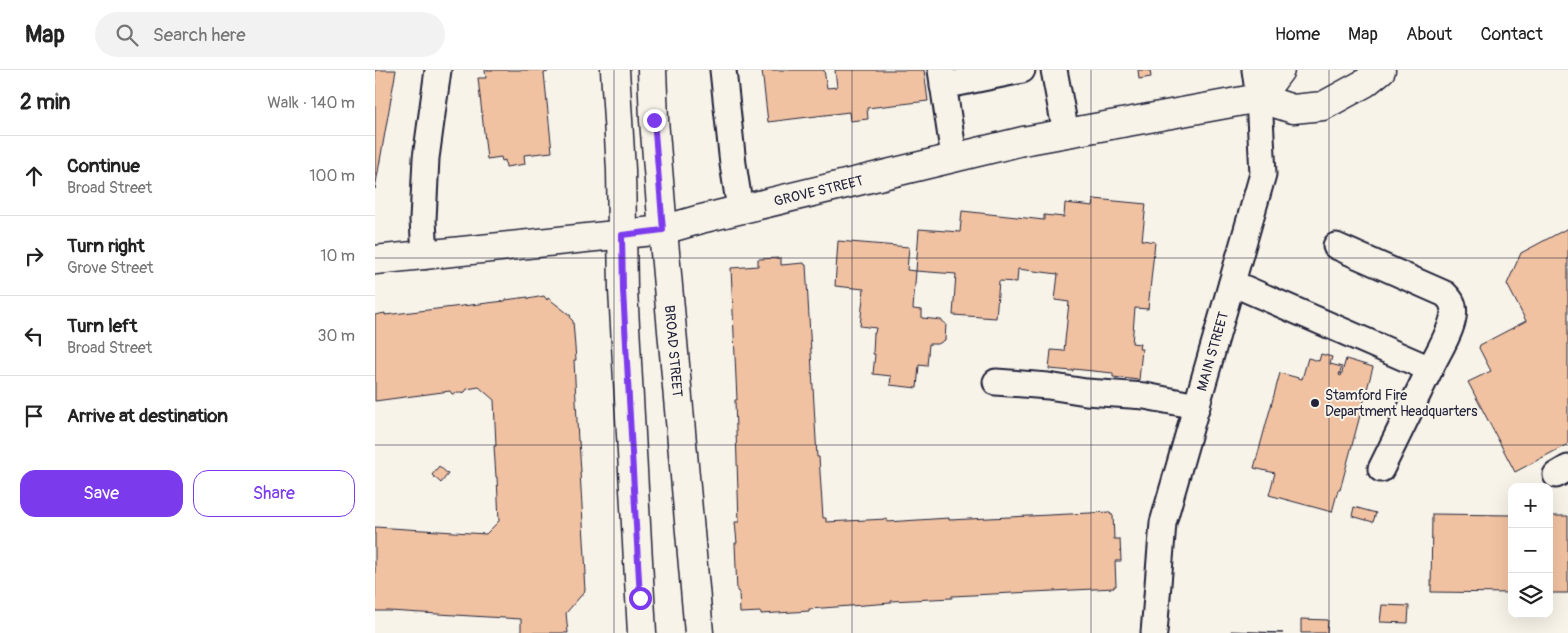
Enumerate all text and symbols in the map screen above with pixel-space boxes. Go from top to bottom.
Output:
search box [95,12,445,57]
text: Map [25,20,65,49]
icon: search [113,21,141,49]
text: Search here [153,23,246,47]
text: Home [1275,23,1320,46]
text: Map [1348,23,1378,46]
text: About [1406,23,1452,46]
text: Contact [1480,23,1543,46]
text: 2 min [20,89,70,116]
text: Walk · 140 m [267,93,355,113]
route end [643,109,666,132]
text: Continue [67,154,140,178]
icon: ahead [20,162,48,190]
text: 100 m [309,166,355,186]
street label: GROVE STREET [772,172,865,210]
text: Broad Street [67,178,152,198]
text: Turn right [67,234,145,258]
icon: right [20,242,48,270]
text: 10 m [320,246,355,266]
text: Grove Street [67,258,154,278]
street label: BROAD STREET [661,304,686,398]
street label: MAIN STREET [1193,309,1232,393]
text: Turn left [67,314,137,338]
icon: left [20,322,48,350]
text: 30 m [317,326,355,346]
text: Broad Street [67,338,152,358]
place label: Stamford Fire Department Headquarters [1325,387,1478,420]
marker: Stamford Fire Department Headquarters [1309,397,1321,409]
icon: arrive [20,402,48,430]
text: Arrive at destination [67,404,228,428]
button: Save [20,470,183,517]
button: Share [193,470,355,517]
map controls [1508,483,1553,618]
button: + [1508,483,1553,528]
button: − [1508,528,1553,573]
button: layers [1508,573,1553,618]
route start [629,587,652,610]

